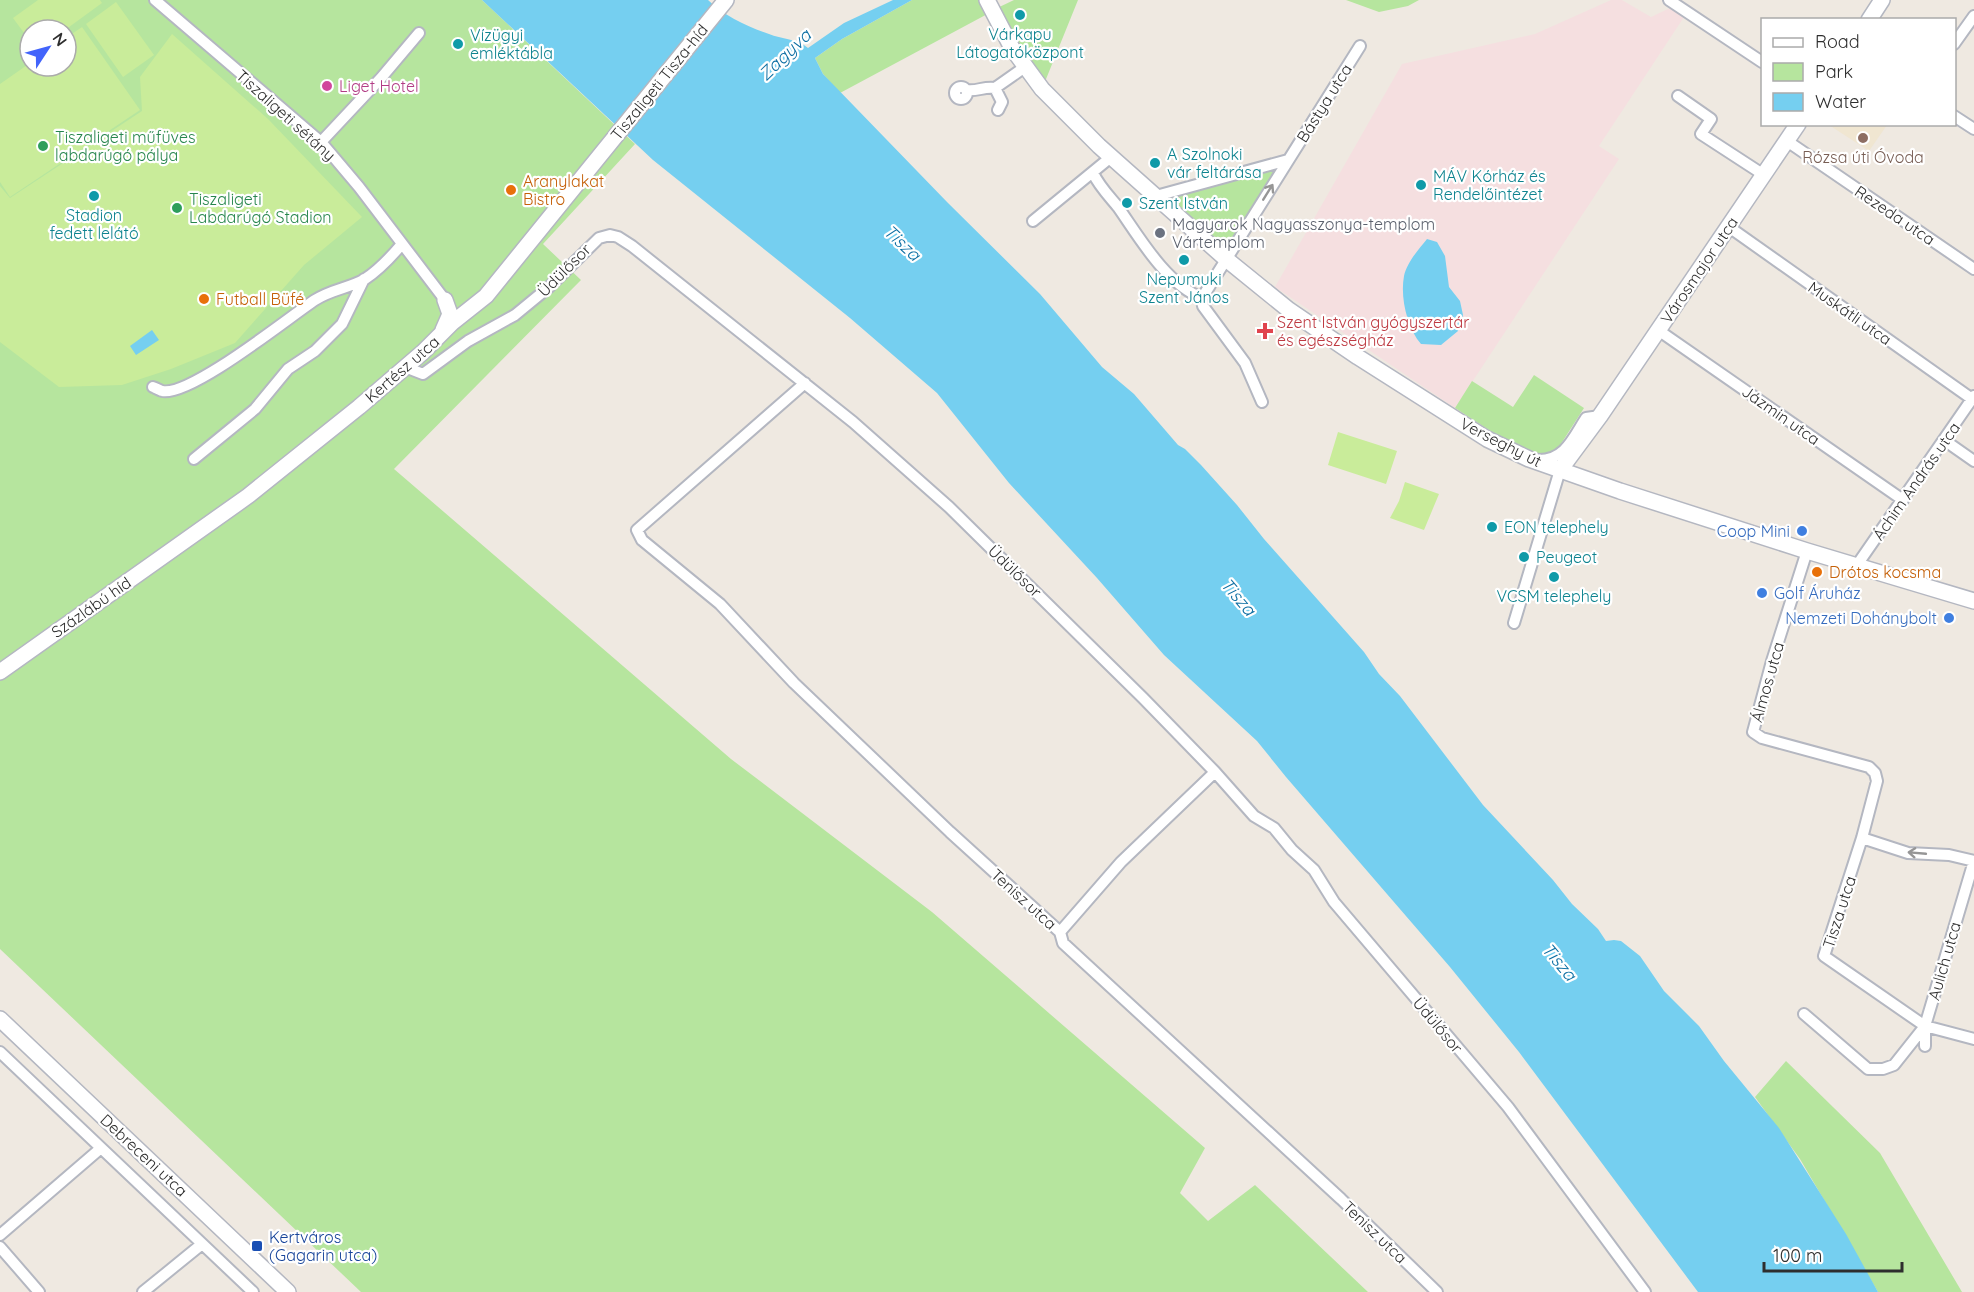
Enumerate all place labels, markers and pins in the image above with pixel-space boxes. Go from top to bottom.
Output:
marker: Várkapu Látogatóközpont [1013,8,1027,22]
place label: Várkapu Látogatóközpont [956,24,1084,62]
place label: Vízügyi emléktábla [470,25,553,63]
marker: Vízügyi emléktábla [451,37,465,51]
place label: Liget Hotel [339,76,419,96]
marker: Liget Hotel [320,79,334,93]
place label: Tiszaligeti műfüves labdarúgó pálya [55,127,195,165]
marker: Rózsa úti Óvoda [1856,131,1870,145]
marker: Tiszaligeti műfüves labdarúgó pálya [36,139,50,153]
place label: A Szolnoki vár feltárása [1167,144,1262,182]
place label: Rózsa úti Óvoda [1802,147,1924,167]
marker: A Szolnoki vár feltárása [1148,156,1162,170]
place label: MÁV Kórház és Rendelőintézet [1433,166,1546,204]
place label: Aranylakat Bistro [523,171,604,209]
marker: MÁV Kórház és Rendelőintézet [1414,178,1428,192]
marker: Aranylakat Bistro [504,183,518,197]
marker: Stadion fedett lelátó [87,189,101,203]
place label: Tiszaligeti Labdarúgó Stadion [189,189,332,227]
place label: Szent István [1139,193,1228,213]
marker: Szent István [1120,196,1134,210]
marker: Tiszaligeti Labdarúgó Stadion [170,201,184,215]
place label: Stadion fedett lelátó [49,205,139,243]
place label: Magyarok Nagyasszonya-templom Vártemplom [1172,214,1435,252]
marker: Magyarok Nagyasszonya-templom Vártemplom [1153,226,1167,240]
marker: Nepumuki Szent János [1177,253,1191,267]
place label: Nepumuki Szent János [1139,269,1229,307]
place label: Futball Büfé [216,289,304,309]
marker: Futball Büfé [197,292,211,306]
place label: Szent István gyógyszertár és egészségház [1277,312,1469,350]
marker: Szent István gyógyszertár és egészségház [1258,324,1272,338]
place label: EON telephely [1504,517,1609,537]
marker: EON telephely [1485,520,1499,534]
place label: Coop Mini [1717,521,1790,541]
marker: Coop Mini [1795,524,1809,538]
place label: Peugeot [1536,547,1597,567]
marker: Peugeot [1517,550,1531,564]
place label: Drótos kocsma [1829,562,1941,582]
marker: Drótos kocsma [1810,565,1824,579]
marker: VCSM telephely [1547,570,1561,584]
place label: Golf Áruház [1774,583,1861,603]
place label: VCSM telephely [1497,586,1611,606]
marker: Golf Áruház [1755,586,1769,600]
place label: Nemzeti Dohánybolt [1785,608,1937,628]
marker: Nemzeti Dohánybolt [1942,611,1956,625]
place label: Kertváros (Gagarin utca) [269,1227,377,1265]
marker: Kertváros (Gagarin utca) [250,1239,264,1253]

